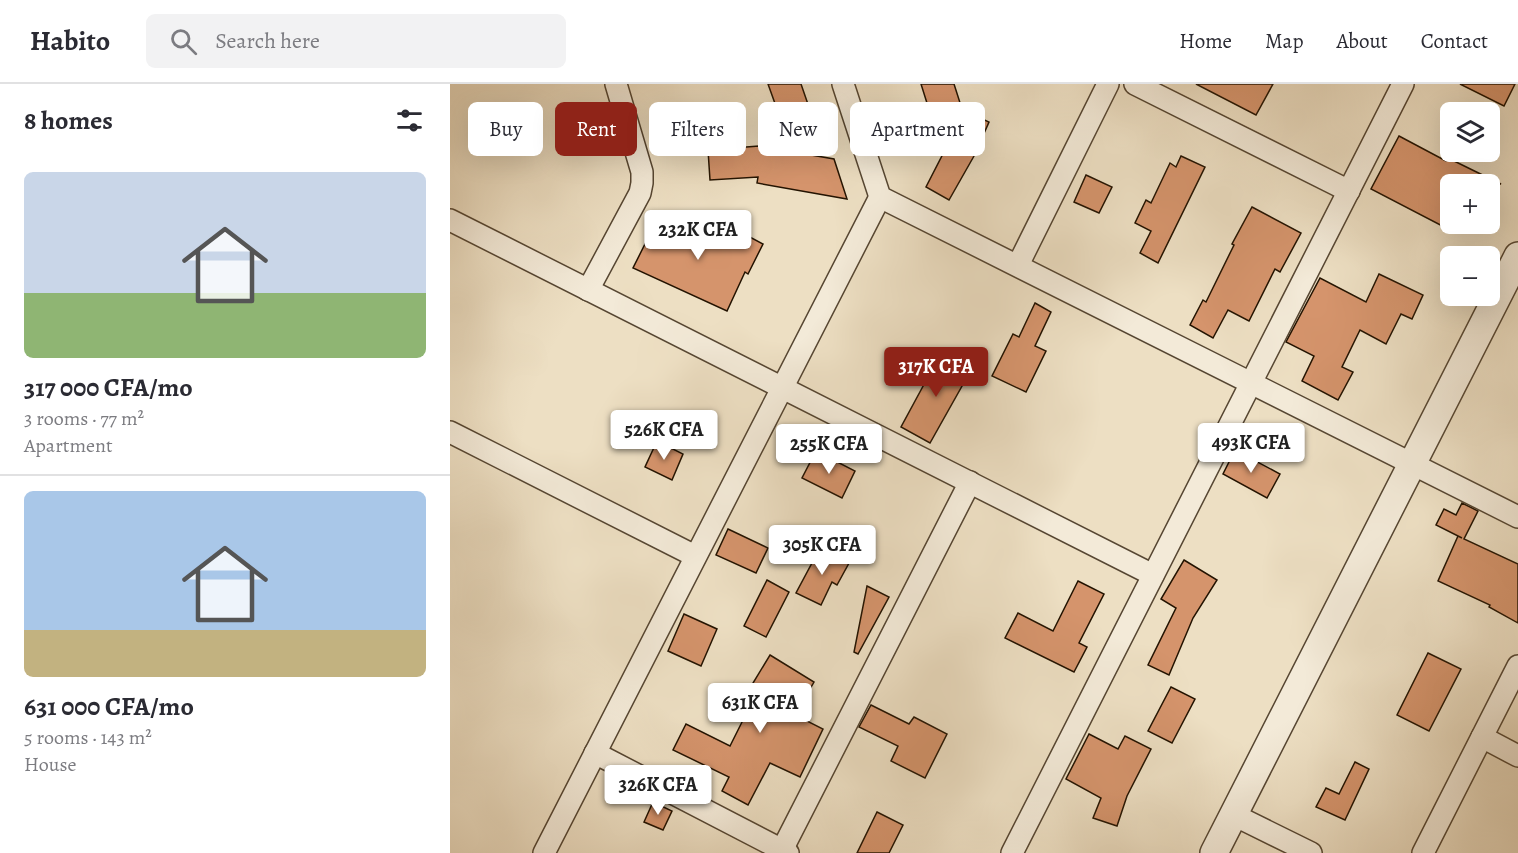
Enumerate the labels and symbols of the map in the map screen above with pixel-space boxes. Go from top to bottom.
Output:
pin: 232K CFA [636,210,760,261]
pin: 317K CFA [874,347,998,398]
pin: 526K CFA [602,410,726,461]
pin: 493K CFA [1189,423,1313,474]
pin: 255K CFA [767,424,891,475]
pin: 305K CFA [760,525,884,576]
pin: 631K CFA [698,683,822,734]
pin: 326K CFA [596,765,720,816]

